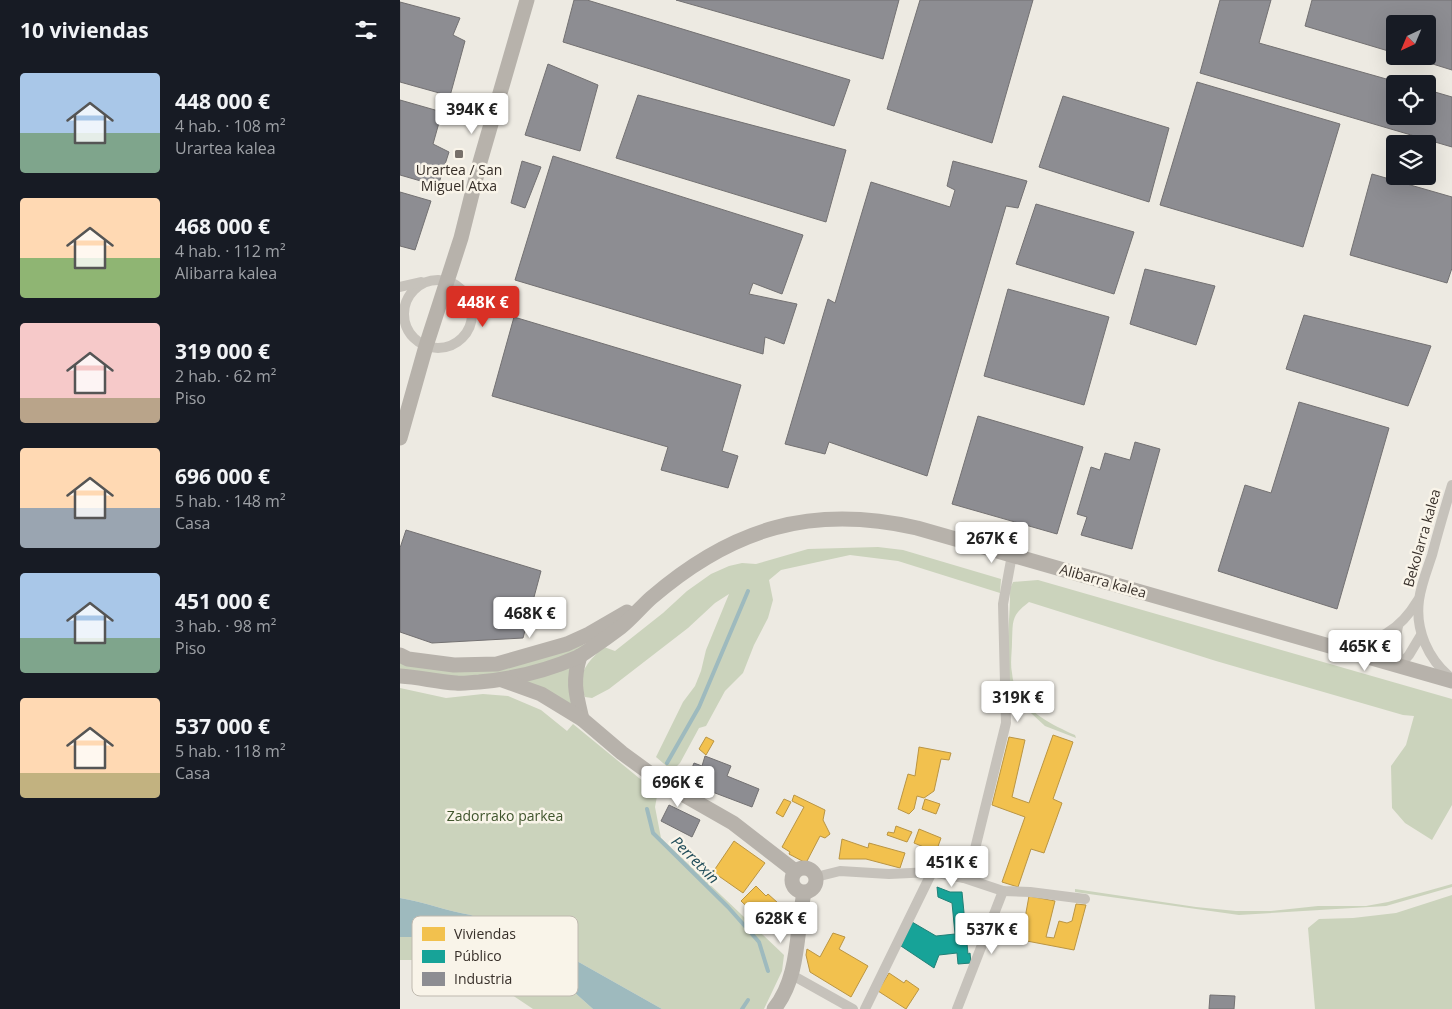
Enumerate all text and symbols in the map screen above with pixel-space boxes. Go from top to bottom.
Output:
north arrow [1386,15,1436,65]
map controls [1386,15,1436,185]
text: 10 viviendas [20,16,149,44]
icon: filters [352,16,380,44]
button: locate [1386,75,1436,125]
text: 448 000 € [175,87,270,115]
pin: 394K € [431,92,513,135]
icon: home [60,93,120,153]
text: 394K € [446,98,498,120]
text: 4 hab. · 108 m² [175,115,286,137]
button: layers [1386,135,1436,185]
text: Urartea kalea [175,137,276,159]
marker: Urartea / San Miguel Atxa [453,148,465,160]
place label: Urartea / San Miguel Atxa [416,160,502,195]
text: 468 000 € [175,212,270,240]
icon: home [60,218,120,278]
text: 4 hab. · 112 m² [175,240,286,262]
text: Alibarra kalea [175,262,277,284]
pin: 448K € [442,286,524,328]
text: 448K € [457,291,509,313]
text: 319 000 € [175,337,270,365]
icon: home [60,343,120,403]
text: 2 hab. · 62 m² [175,365,276,387]
text: Piso [175,387,206,409]
text: 696 000 € [175,462,270,490]
icon: home [60,468,120,528]
street label: Bekolarra kalea [1398,487,1445,589]
text: 5 hab. · 148 m² [175,490,286,512]
text: Casa [175,512,210,534]
pin: 267K € [951,522,1033,564]
text: 267K € [966,527,1018,549]
street label: Alibarra kalea [1058,559,1149,602]
text: 451 000 € [175,587,270,615]
icon: home [60,593,120,653]
pin: 468K € [489,596,571,639]
text: 468K € [504,602,556,624]
text: 3 hab. · 98 m² [175,615,276,637]
pin: 465K € [1324,630,1406,672]
text: 465K € [1339,635,1391,657]
text: Piso [175,637,206,659]
pin: 319K € [977,680,1059,723]
text: 319K € [992,686,1044,708]
text: 537 000 € [175,712,270,740]
icon: home [60,718,120,778]
text: 5 hab. · 118 m² [175,740,286,762]
text: Casa [175,762,210,784]
pin: 696K € [637,766,719,808]
text: 696K € [652,771,704,793]
park label: Zadorrako parkea [447,806,563,825]
water label: Perretxin [667,831,724,888]
pin: 451K € [911,846,993,888]
text: 451K € [926,851,978,873]
pin: 628K € [740,902,822,944]
text: 628K € [755,907,807,929]
pin: 537K € [951,912,1033,955]
legend [412,916,578,996]
text: 537K € [966,918,1018,940]
text: Viviendas [454,924,516,943]
text: Público [454,946,502,965]
text: Industria [454,969,512,988]

